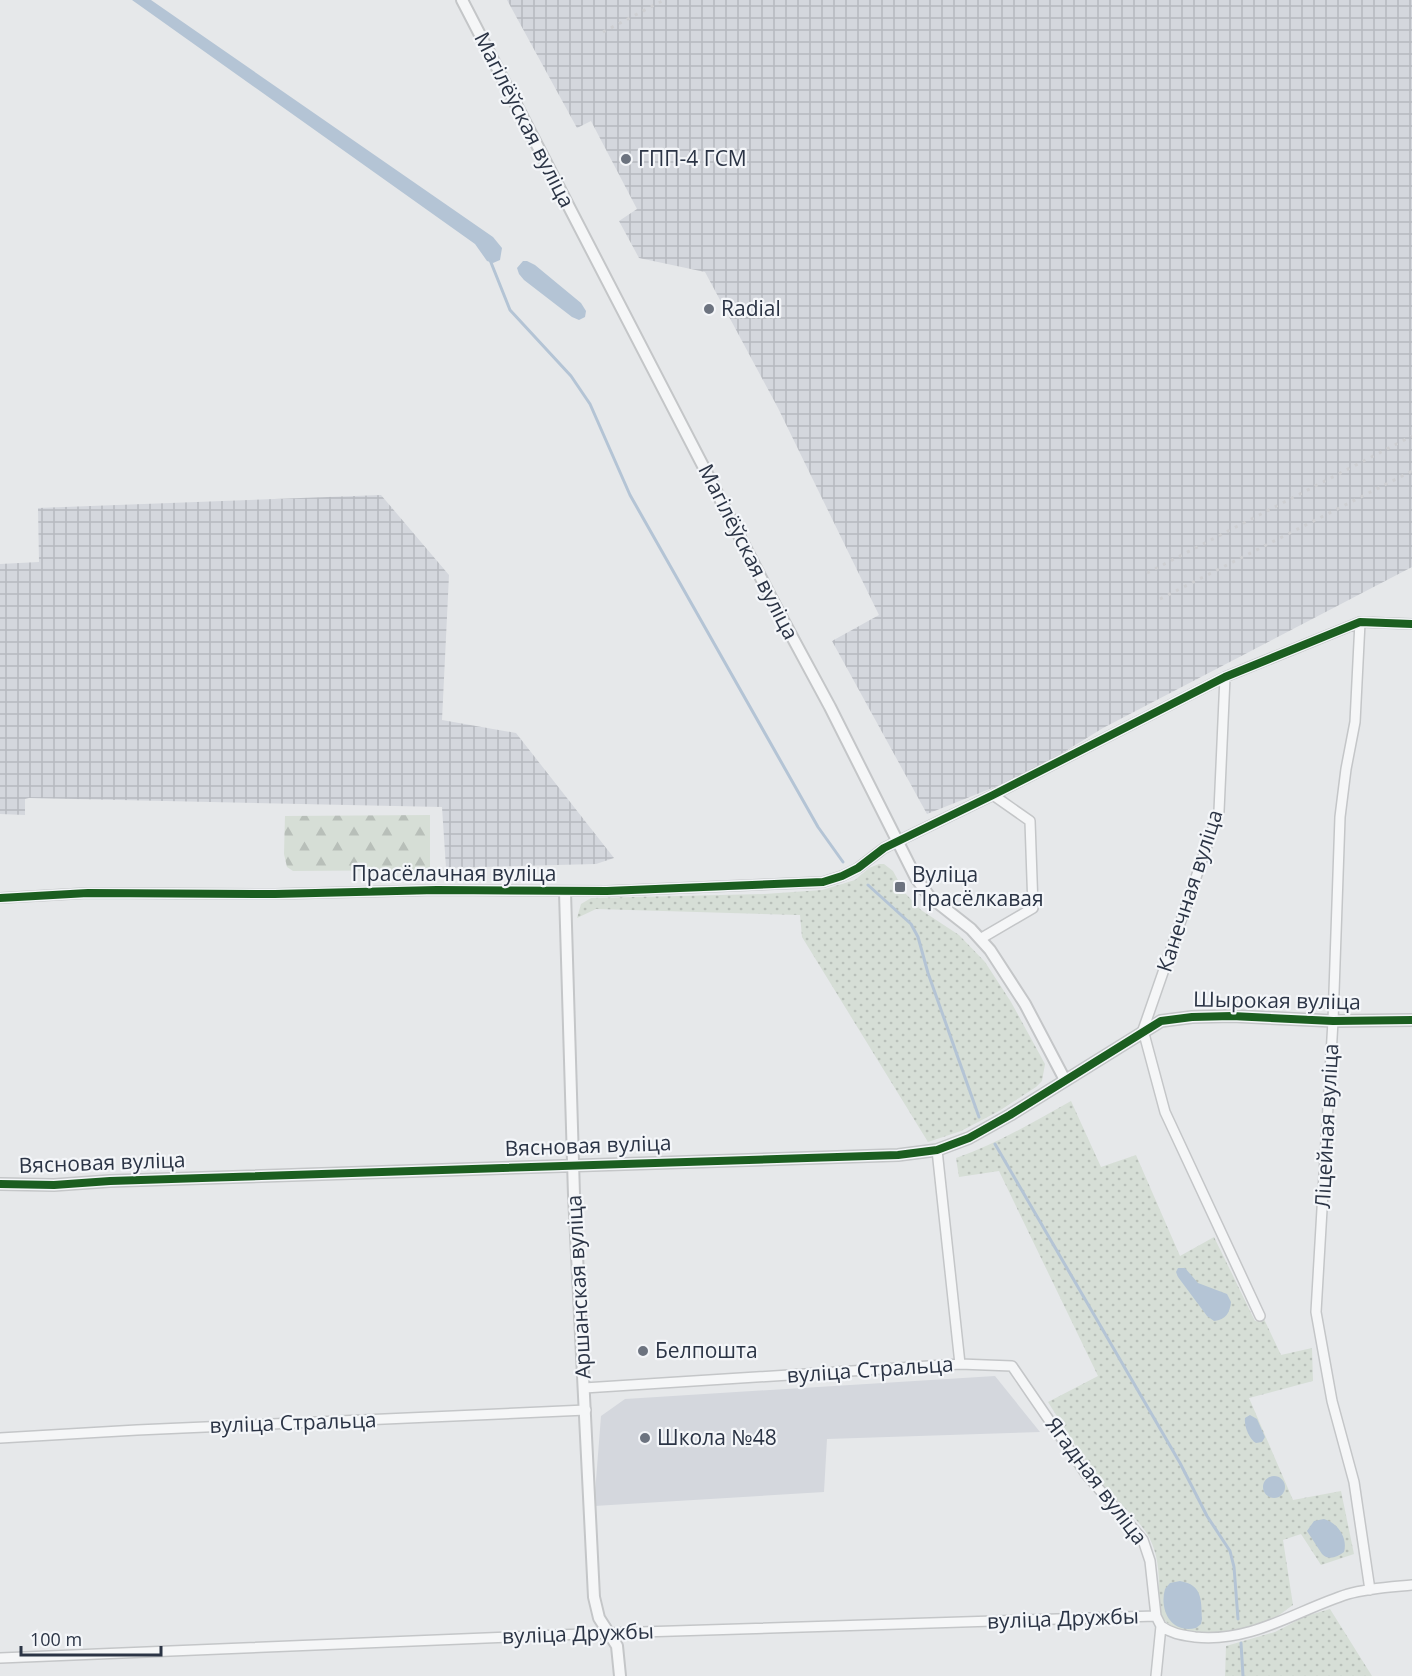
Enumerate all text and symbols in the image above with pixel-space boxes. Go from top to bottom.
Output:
street label: Магілёўская вуліца [468,27,581,212]
place label: ГПП-4 ГСМ [638,144,747,172]
marker: ГПП-4 ГСМ [619,152,633,166]
place label: Radial [721,294,781,322]
marker: Radial [702,302,716,316]
street label: Магілёўская вуліца [692,459,805,644]
street label: Канечная вуліца [1150,806,1228,975]
street label: Прасёлачная вуліца [352,859,556,887]
place label: Вуліца Прасёлкавая [912,860,1044,912]
marker: Вуліца Прасёлкавая [893,880,907,894]
street label: Шырокая вуліца [1193,985,1361,1015]
street label: Ліцейная вуліца [1308,1043,1344,1209]
street label: Вясновая вуліца [504,1128,672,1162]
street label: Вясновая вуліца [18,1145,186,1179]
street label: Аршанская вуліца [559,1194,597,1380]
place label: Белпошта [655,1336,758,1364]
marker: Белпошта [636,1344,650,1358]
street label: вуліца Стральца [786,1349,954,1389]
street label: вуліца Стральца [209,1405,377,1439]
street label: Ягадная вуліца [1040,1411,1154,1550]
place label: Школа №48 [657,1423,777,1451]
marker: Школа №48 [638,1431,652,1445]
street label: вуліца Дружбы [987,1601,1139,1635]
street label: вуліца Дружбы [502,1616,654,1650]
scale bar [21,1619,160,1657]
text: 100 m [30,1627,82,1651]

